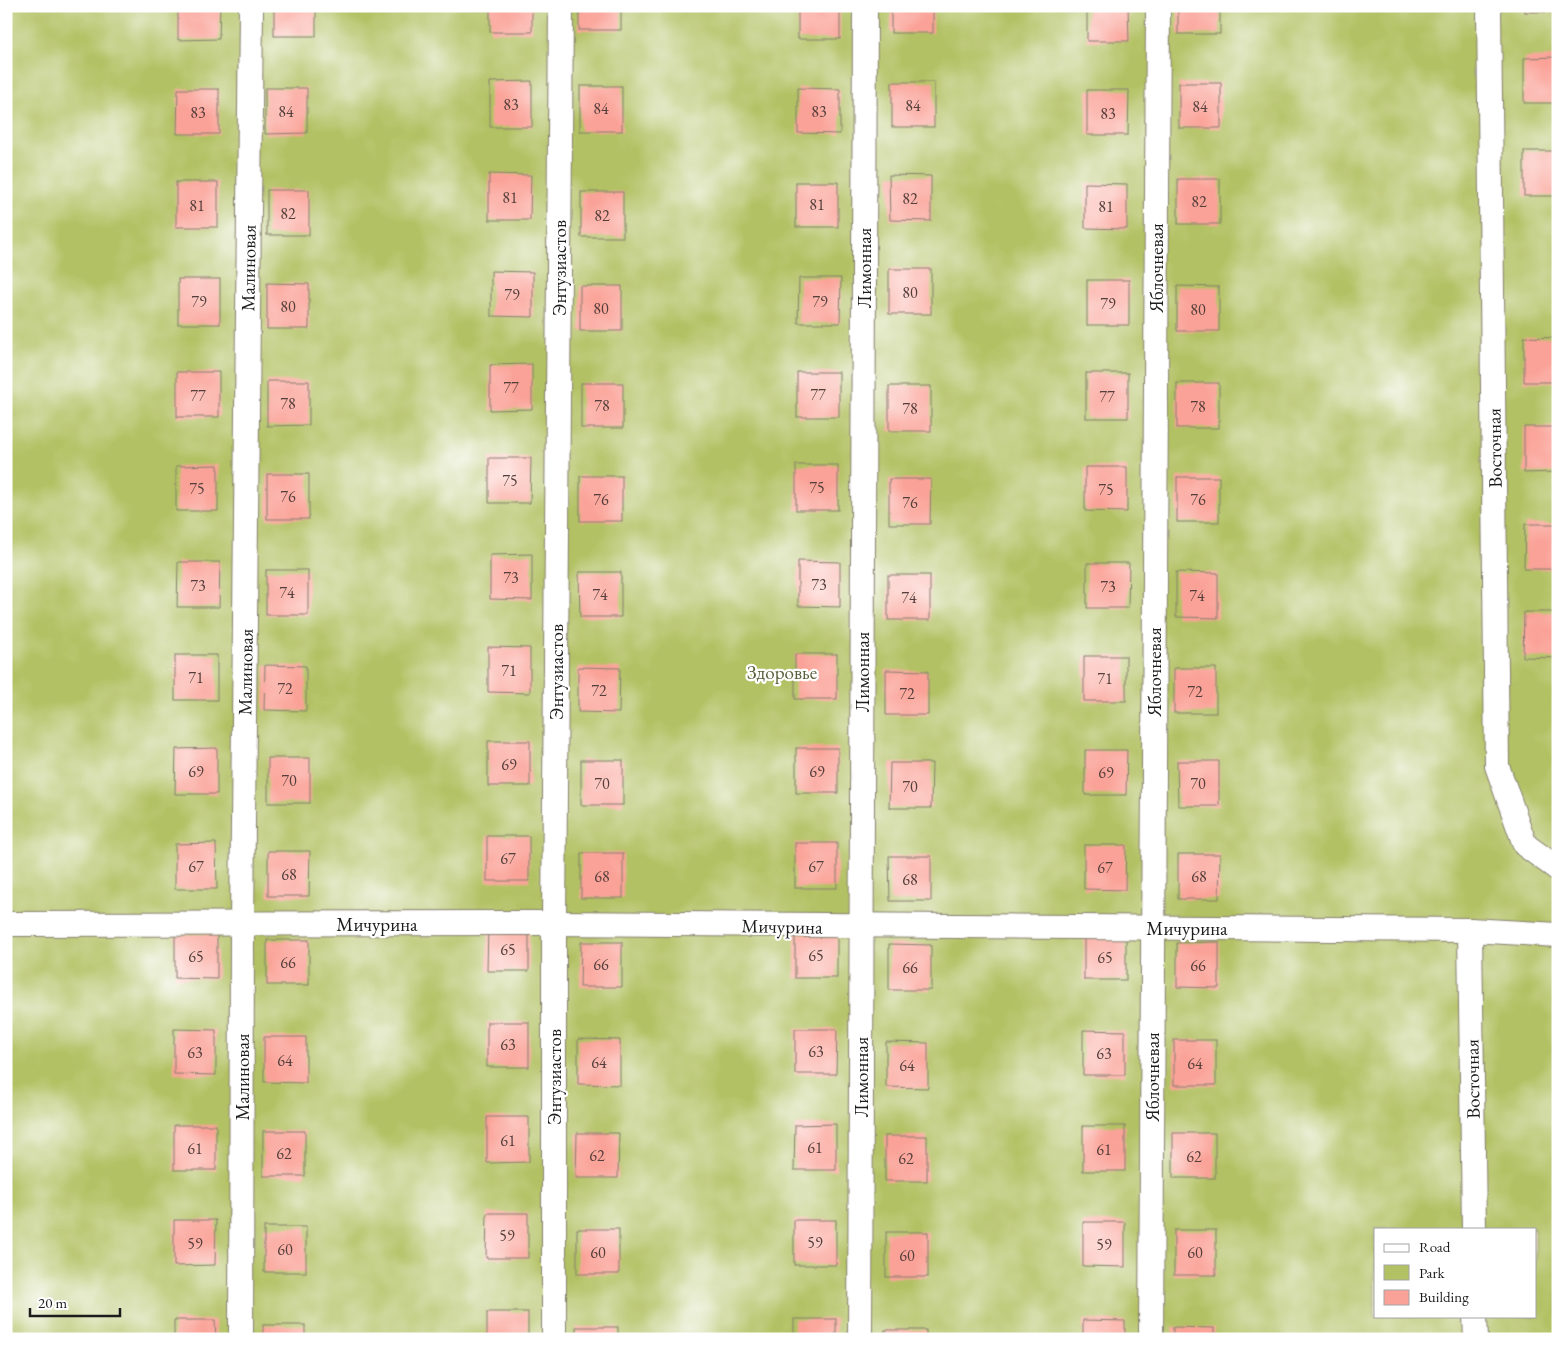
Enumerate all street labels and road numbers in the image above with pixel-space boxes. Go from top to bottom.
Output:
street label: Энтузиастов [547,220,572,316]
street label: Яблочневая [1144,223,1169,314]
street label: Малиновая [235,224,262,312]
street label: Лимонная [852,227,877,308]
street label: Восточная [1481,407,1508,488]
street label: Энтузиастов [544,624,569,720]
street label: Яблочневая [1142,627,1167,718]
street label: Малиновая [232,628,259,716]
street label: Лимонная [850,631,875,712]
street label: Мичурина [336,912,418,937]
street label: Мичурина [741,913,823,940]
street label: Мичурина [1146,916,1228,941]
street label: Энтузиастов [542,1029,567,1125]
street label: Яблочневая [1140,1032,1165,1123]
street label: Малиновая [230,1033,255,1120]
street label: Лимонная [849,1036,874,1117]
street label: Восточная [1459,1038,1486,1119]

